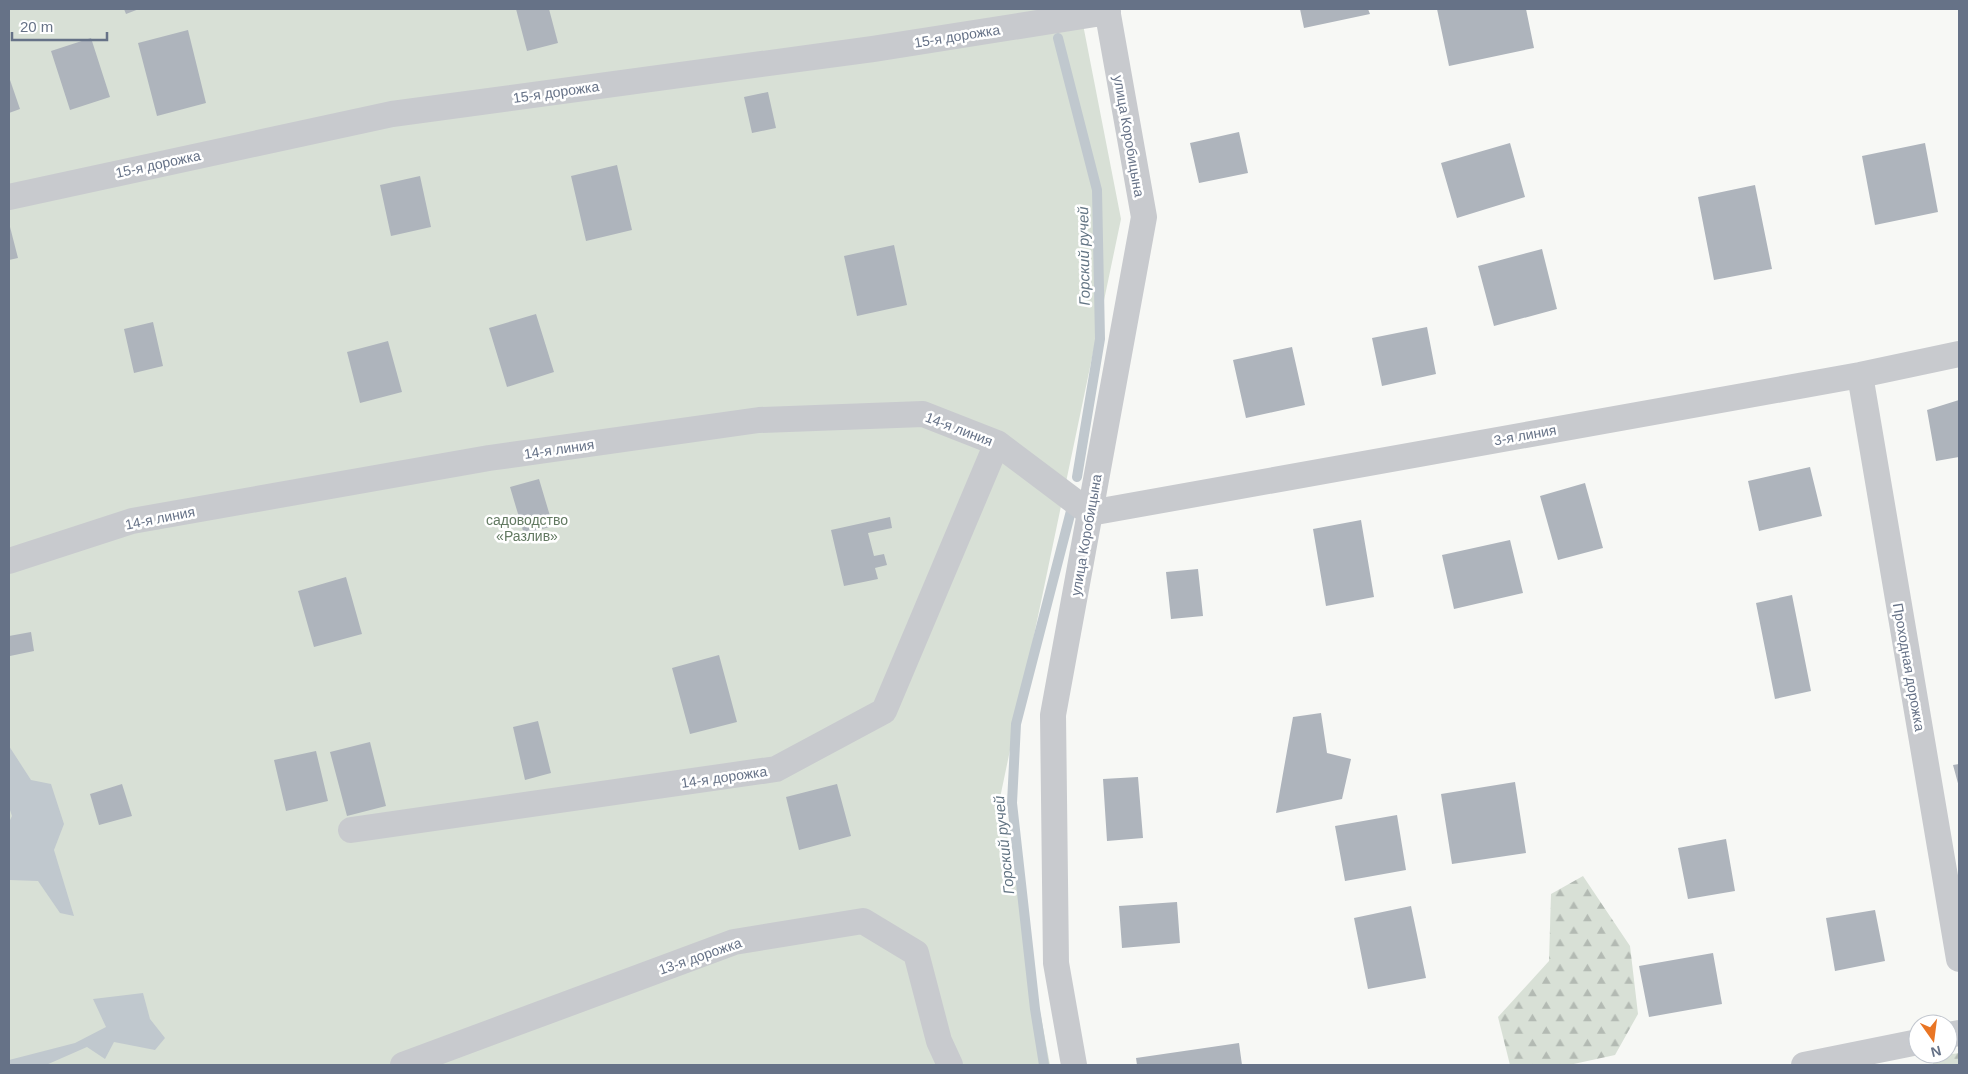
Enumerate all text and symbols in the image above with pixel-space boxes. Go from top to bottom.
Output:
scale bar [12,10,108,42]
text: 20 m [20,18,53,35]
street label: 15-я дорожка [913,21,1001,51]
street label: улица Коробицына [1110,74,1148,198]
street label: 15-я дорожка [512,78,600,106]
street label: 15-я дорожка [114,147,202,181]
water label: Горский ручей [1074,206,1093,306]
street label: 14-я линия [923,409,995,449]
street label: 3-я линия [1493,422,1557,448]
street label: 14-я линия [523,436,595,462]
street label: улица Коробицына [1067,473,1105,597]
street label: 14-я линия [124,503,196,533]
park label: садоводство «Разлив» [486,512,568,544]
street label: Проходная дорожка [1890,602,1928,733]
street label: 14-я дорожка [680,763,768,791]
water label: Горский ручей [990,794,1017,895]
street label: 13-я дорожка [656,934,744,978]
north arrow [1908,1014,1958,1064]
text: N [1929,1043,1943,1061]

